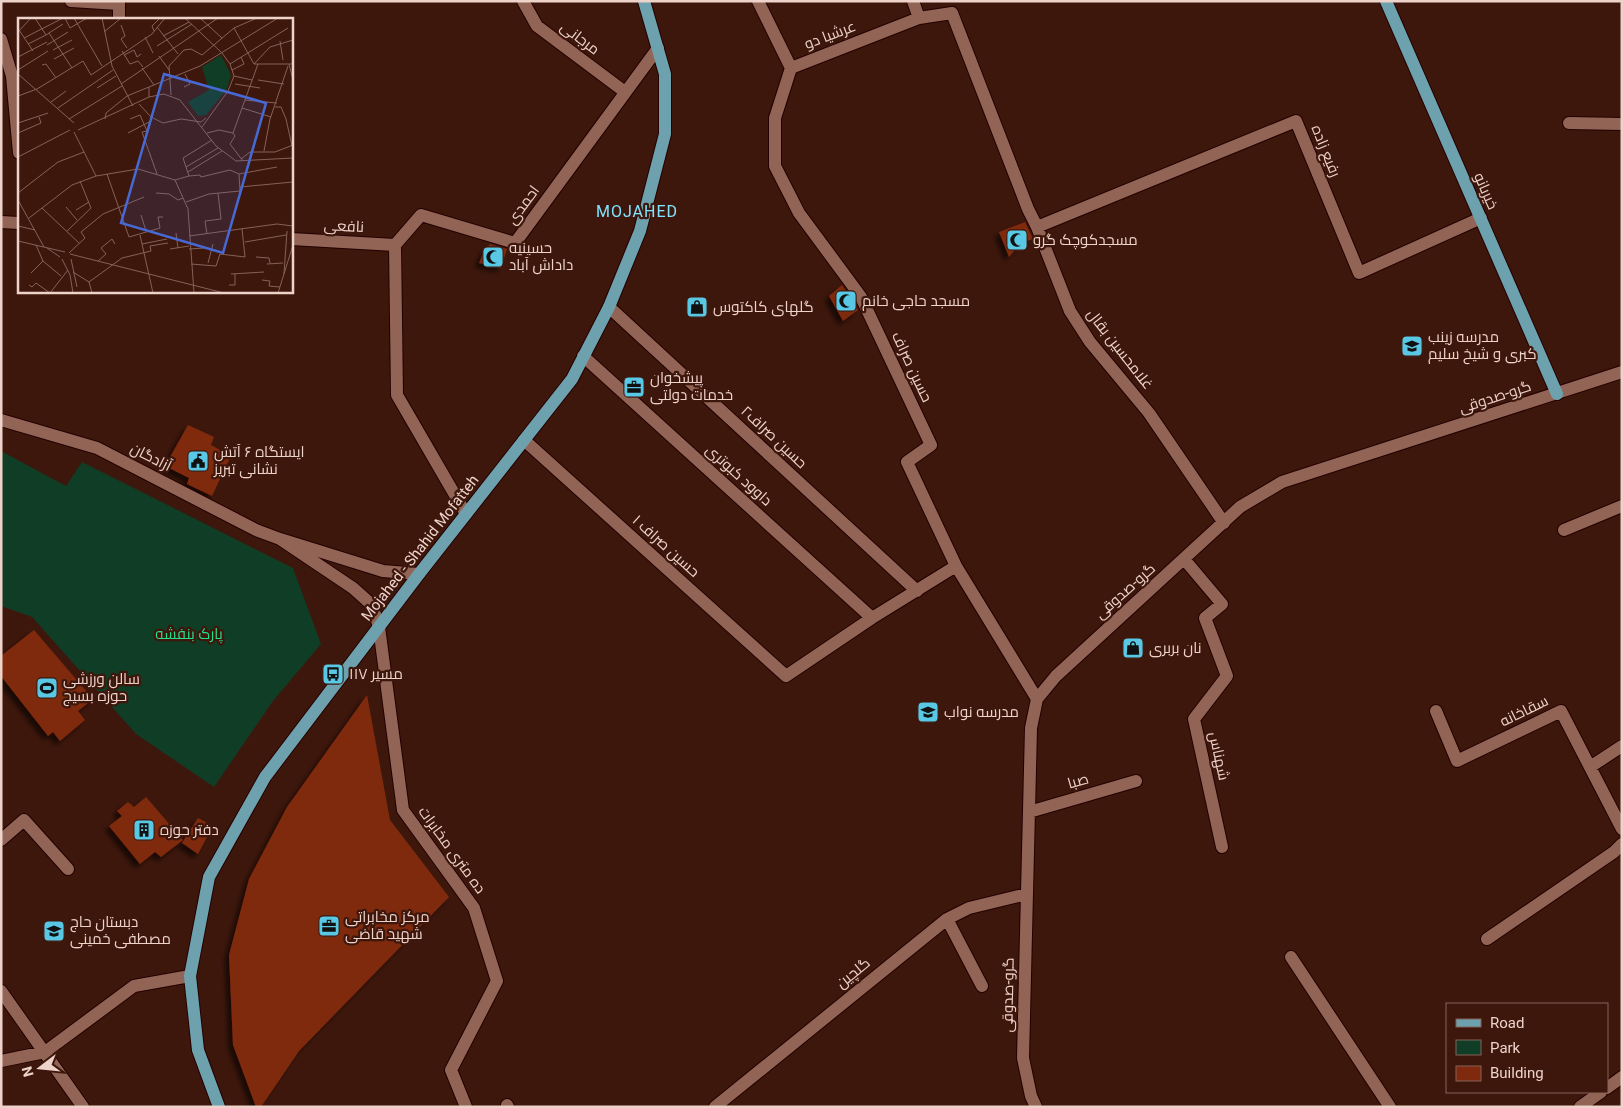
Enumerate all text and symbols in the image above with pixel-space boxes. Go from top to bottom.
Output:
street label: عرشیا دو [802,17,858,53]
inset map [18,18,292,292]
street label: مرجانی [556,18,603,59]
street label: رفیع زاده [1306,122,1345,180]
street label: خیربانو [1470,170,1502,212]
street label: احمدی [503,182,544,229]
district label: MOJAHED [596,202,678,221]
street label: نافعی [323,216,365,237]
mosque icon: مسجدکوچک گرو [1005,228,1029,252]
place label: مسجدکوچک گرو [1033,231,1138,250]
place label: حسینیه داداش آباد [509,239,573,275]
mosque icon: حسینیه داداش آباد [481,245,505,269]
mosque icon: مسجد حاجی خانم [834,289,858,313]
place label: مسجد حاجی خانم [862,292,970,311]
shop icon: گلهای کاکتوس [685,295,709,319]
place label: گلهای کاکتوس [713,298,814,317]
street label: غلامحسین بقال [1082,305,1157,393]
place label: مدرسه زینب کبری و شیخ سلیم [1428,328,1537,365]
street label: حسین صراف [887,329,936,406]
school or university icon: مدرسه زینب کبری و شیخ سلیم [1400,334,1424,358]
place label: پیشخوان خدمات دولتی [650,369,733,405]
office icon: پیشخوان خدمات دولتی [622,375,646,399]
street label: گرو-صدوقی [1457,377,1534,418]
street label: حسین صراف۲ [737,402,811,473]
street label: آزادگان [127,439,175,476]
street label: داوود کبوتری [701,441,776,510]
place label: ایستگاه ۶ آتش نشانی تبریز [213,443,305,479]
public building icon: ایستگاه ۶ آتش نشانی تبریز [186,449,210,473]
street label: Mojahed - Shahid Mofatteh [357,471,483,625]
street label: حسین صراف ۱ [628,511,703,582]
street label: گرو-صدوقی [1091,559,1159,623]
park label: پارک بنفشه [155,625,223,644]
shop icon: نان بربری [1121,636,1145,660]
place label: نان بربری [1149,639,1202,658]
bus stop icon: مسیر ۱۱۷ [321,662,345,686]
place label: مسیر ۱۱۷ [349,665,403,683]
place label: سالن ورزشی حوزه بسیج [63,670,140,707]
sports icon: سالن ورزشی حوزه بسیج [35,676,59,700]
street label: سقاخانه [1497,692,1551,730]
school or university icon: مدرسه نواب [916,700,940,724]
place label: مدرسه نواب [944,703,1019,721]
street label: شهناس [1204,730,1233,782]
street label: صبا [1065,769,1091,793]
street label: ده متری مخابرات [414,803,490,898]
building icon: دفتر حوزه [132,818,156,842]
place label: دفتر حوزه [160,821,219,839]
place label: مرکز مخابراتی شهید قاضی [345,908,430,944]
place label: دبستان حاج مصطفی خمینی [70,913,171,949]
office icon: مرکز مخابراتی شهید قاضی [317,914,341,938]
school or university icon: دبستان حاج مصطفی خمینی [42,919,66,943]
street label: گلچین [832,954,874,993]
street label: گرو-صدوقی [998,957,1019,1033]
legend [1446,1003,1608,1093]
text: Road [1490,1014,1524,1032]
text: Park [1490,1039,1521,1057]
north arrow [15,1043,65,1093]
text: Building [1490,1064,1544,1082]
text: N [18,1065,37,1079]

